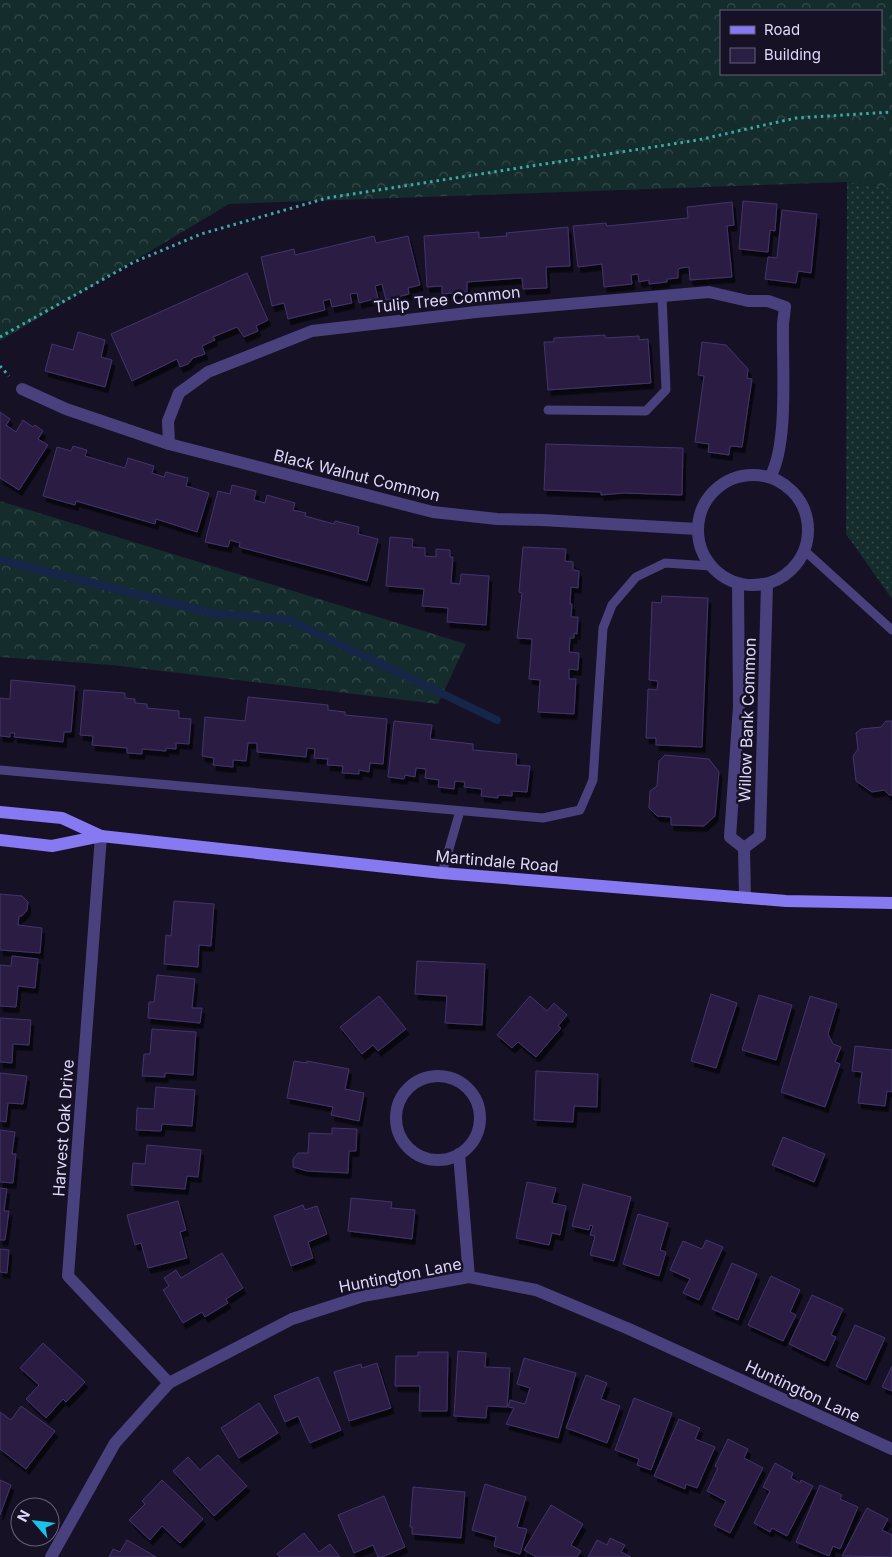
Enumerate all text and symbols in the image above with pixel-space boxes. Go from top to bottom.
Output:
legend [720,10,882,75]
text: Road [764,20,800,39]
text: Building [764,45,821,64]
street label: Tulip Tree Common [373,281,521,317]
street label: Black Walnut Common [272,445,442,505]
street label: Willow Bank Common [734,637,760,803]
street label: Martindale Road [435,846,559,876]
street label: Harvest Oak Drive [48,1059,78,1197]
street label: Huntington Lane [337,1253,463,1297]
street label: Huntington Lane [742,1356,864,1426]
north arrow [10,1497,60,1547]
text: N [13,1507,33,1524]

